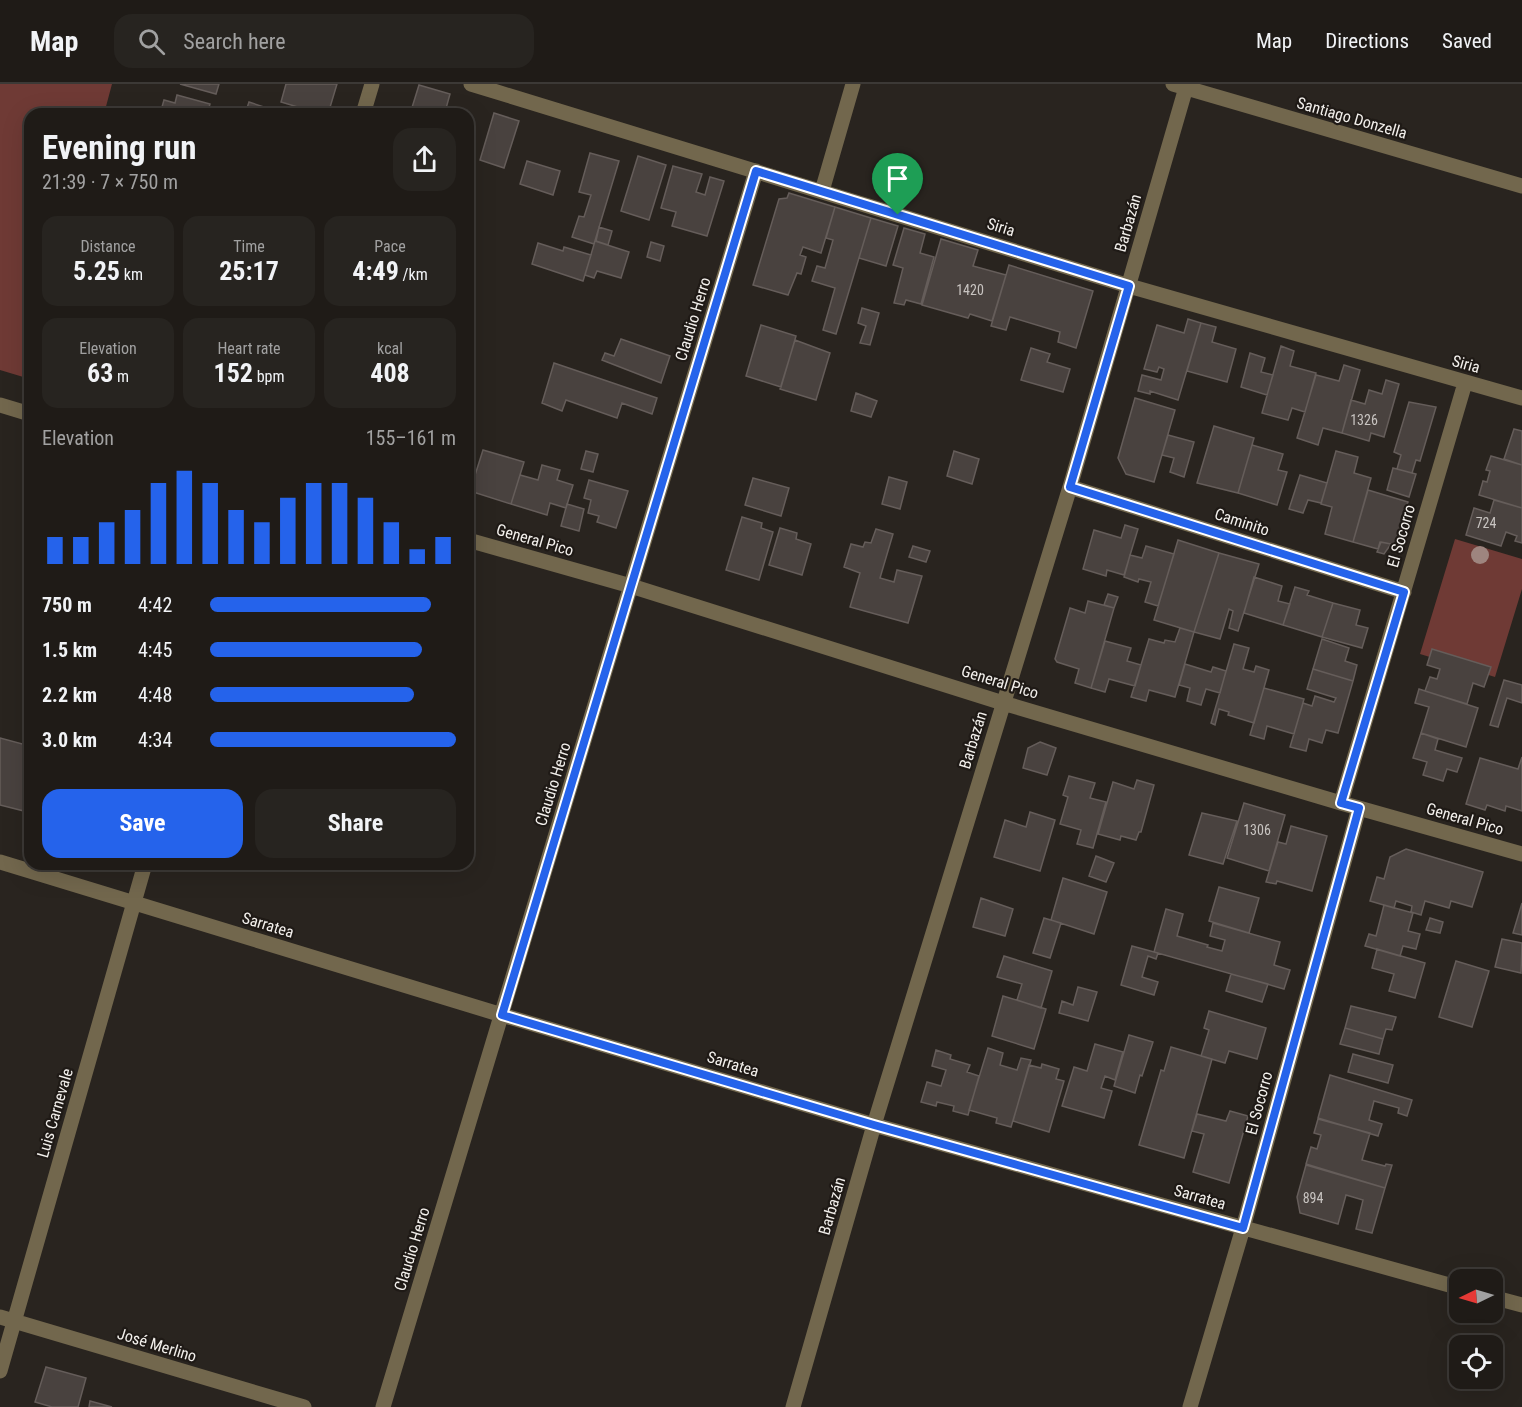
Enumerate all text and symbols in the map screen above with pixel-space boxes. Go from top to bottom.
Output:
search box [114,14,534,68]
text: Map [30,25,78,58]
icon: search [135,25,168,58]
text: Search here [183,29,286,54]
text: Map [1256,29,1292,53]
text: Directions [1325,29,1409,53]
text: Saved [1442,29,1492,53]
street label: Santiago Donzella [1295,93,1409,143]
text: Evening run [42,128,197,167]
button: share [393,128,456,191]
pin [872,153,923,215]
icon: arrive [881,162,914,195]
text: 21:39 · 7 × 750 m [42,170,178,194]
street label: Barbazán [1111,192,1145,254]
street label: Siria [985,214,1017,240]
text: Distance [80,237,136,256]
text: Time [233,237,265,256]
text: Pace [374,237,406,256]
text: 5.25 [73,256,120,286]
text: 25:17 [219,256,279,286]
text: 4:49 [352,256,399,286]
text: km [120,265,143,284]
text: /km [399,265,428,284]
street label: Claudio Herro [671,275,715,363]
house number: 1420 [956,282,984,298]
text: Elevation [79,339,137,358]
text: Heart rate [217,339,281,358]
text: kcal [377,339,403,358]
street label: Siria [1450,351,1482,377]
text: 63 [87,358,113,388]
text: 152 [214,358,253,388]
text: 408 [370,358,410,388]
text: m [113,367,129,386]
text: bpm [253,367,284,386]
house number: 1326 [1350,412,1378,428]
text: Elevation [42,426,114,450]
text: 155–161 m [366,426,456,450]
street label: El Socorro [1383,502,1419,570]
street label: Caminito [1212,504,1272,540]
house number: 724 [1476,515,1496,531]
street label: General Pico [494,520,576,560]
text: 750 m [42,593,92,617]
text: 4:42 [138,593,172,617]
text: 1.5 km [42,638,97,662]
text: 4:45 [138,638,172,662]
street label: General Pico [959,661,1041,703]
text: 2.2 km [42,683,97,707]
text: 4:48 [138,683,172,707]
street label: Barbazán [955,709,991,771]
text: 3.0 km [42,728,97,752]
text: 4:34 [138,728,172,752]
street label: Claudio Herro [531,740,575,828]
button: Save [42,789,243,858]
button: Share [255,789,456,858]
street label: General Pico [1424,799,1506,839]
house number: 1306 [1243,822,1271,838]
street label: Sarratea [240,908,296,942]
street label: Sarratea [705,1047,761,1081]
street label: Luis Carnevale [33,1066,77,1160]
street label: El Socorro [1241,1069,1277,1137]
street label: Barbazán [815,1175,849,1237]
street label: Sarratea [1172,1181,1228,1213]
house number: 894 [1303,1190,1323,1206]
street label: Claudio Herro [390,1205,434,1293]
north arrow [1449,1269,1503,1323]
map controls [1449,1269,1503,1389]
street label: José Merlino [115,1324,199,1366]
button: locate [1449,1335,1503,1389]

